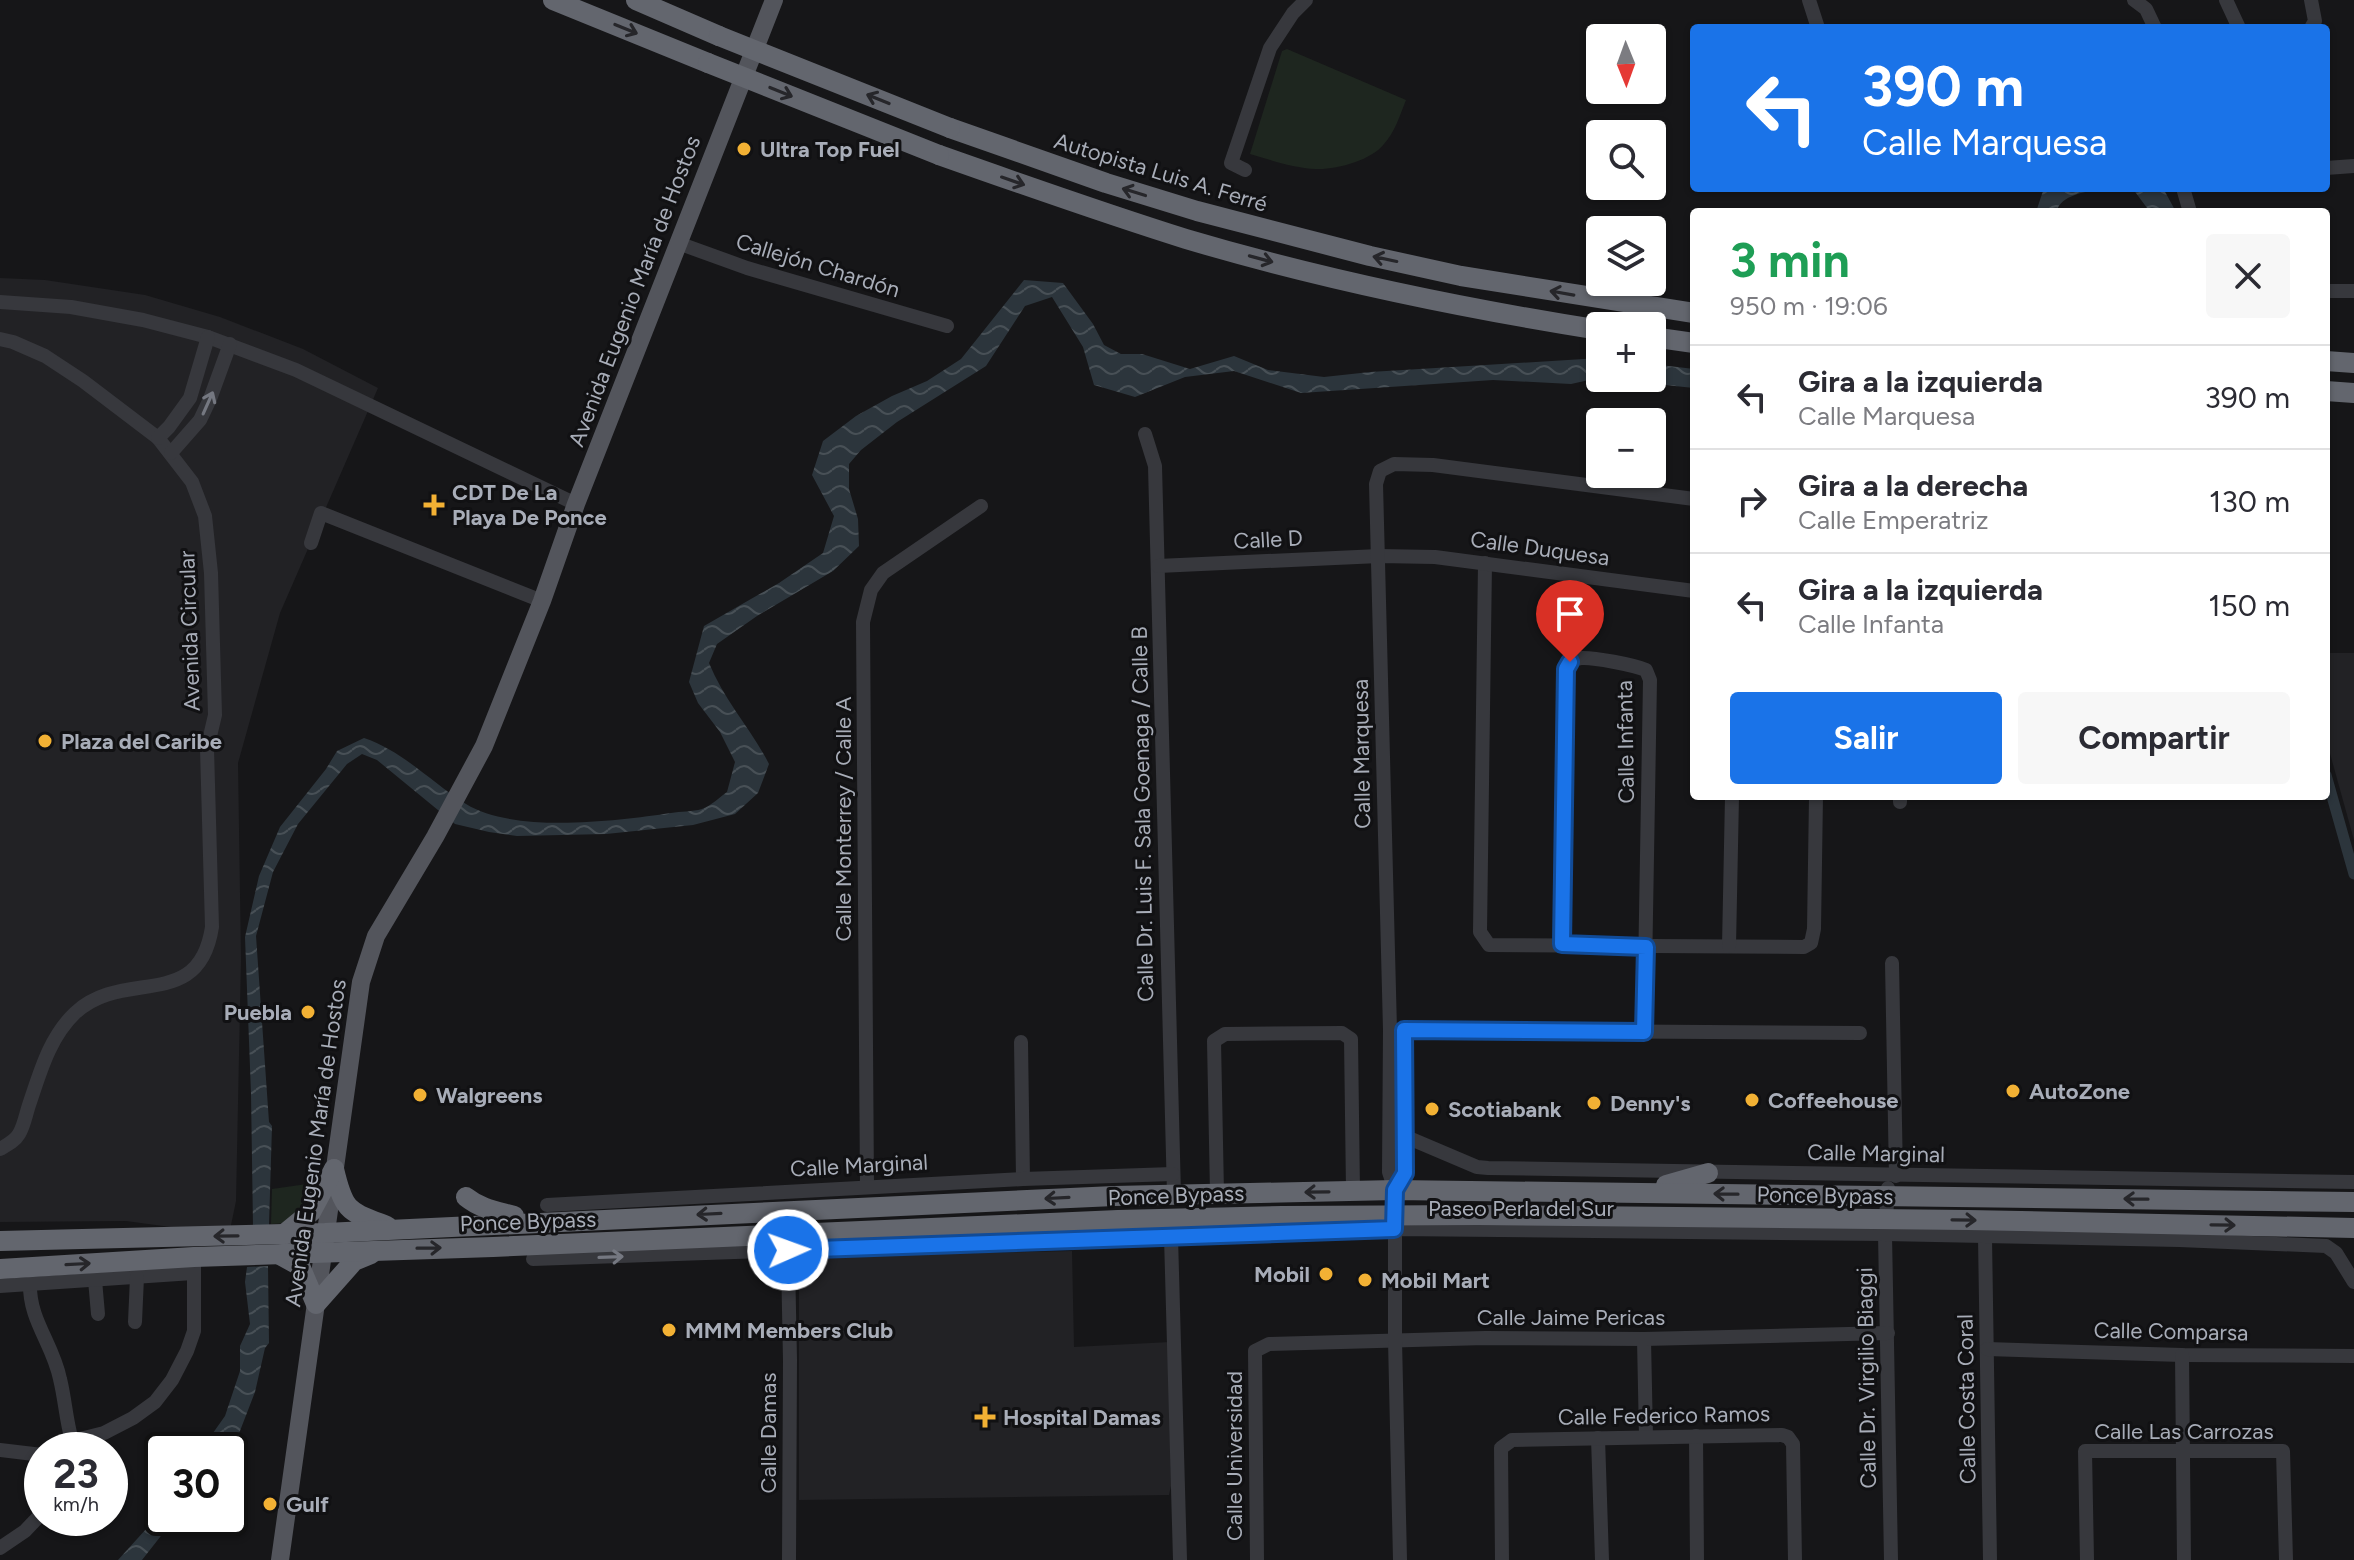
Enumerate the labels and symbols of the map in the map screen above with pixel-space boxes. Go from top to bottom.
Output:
one-way arrow [613,23,638,38]
north arrow [1586,24,1666,104]
one-way arrow [768,86,793,100]
one-way arrow [866,91,891,105]
street label: Autopista Luis A. Ferré [1051,127,1271,218]
street label: Avenida Eugenio María de Hostos [563,132,706,450]
place label: Ultra Top Fuel [760,136,900,163]
marker: Ultra Top Fuel [735,140,753,158]
one-way arrow [1000,174,1025,189]
one-way arrow [1122,183,1147,198]
street label: Callejón Chardón [733,228,903,303]
one-way arrow [1373,251,1398,266]
one-way arrow [1247,253,1273,268]
one-way arrow [1549,284,1575,299]
one-way arrow [201,391,216,416]
place label: CDT De La Playa De Ponce [452,479,607,531]
marker: CDT De La Playa De Ponce [423,494,445,516]
street label: Calle D [1233,524,1303,555]
street label: Calle Duquesa [1469,525,1611,572]
street label: Avenida Circular [173,550,206,712]
pin [1536,580,1604,662]
street label: Calle Dr. Luis F. Sala Goenaga / Calle B [1126,626,1159,1002]
street label: Calle Marquesa [1347,679,1376,829]
street label: Calle Infanta [1611,680,1640,804]
street label: Calle Monterrey / Calle A [830,696,857,941]
place label: Plaza del Caribe [61,728,222,755]
marker: Plaza del Caribe [36,732,54,750]
street label: Avenida Eugenio María de Hostos [279,977,352,1309]
place label: Puebla [224,999,292,1026]
marker: Puebla [299,1003,317,1021]
place label: AutoZone [2029,1078,2130,1105]
place label: Walgreens [436,1082,543,1109]
marker: AutoZone [2004,1082,2022,1100]
marker: Walgreens [411,1086,429,1104]
place label: Coffeehouse [1768,1087,1898,1114]
place label: Denny's [1610,1090,1691,1117]
marker: Coffeehouse [1743,1091,1761,1109]
marker: Denny's [1585,1094,1603,1112]
place label: Scotiabank [1448,1096,1562,1123]
marker: Scotiabank [1423,1100,1441,1118]
street label: Calle Marginal [1807,1139,1945,1168]
street label: Calle Marginal [789,1148,929,1183]
street label: Ponce Bypass [1107,1180,1245,1211]
street label: Ponce Bypass [1756,1181,1894,1210]
one-way arrow [1304,1184,1331,1199]
one-way arrow [1713,1186,1740,1201]
one-way arrow [1044,1191,1071,1206]
one-way arrow [2123,1192,2150,1207]
street label: Paseo Perla del Sur [1428,1195,1615,1222]
street label: Ponce Bypass [459,1206,597,1237]
one-way arrow [696,1206,723,1221]
position arrow [746,1208,830,1292]
one-way arrow [1950,1212,1977,1228]
one-way arrow [2209,1217,2236,1233]
one-way arrow [213,1229,240,1244]
one-way arrow [415,1241,442,1256]
one-way arrow [597,1249,624,1264]
one-way arrow [64,1257,91,1272]
place label: Mobil [1254,1261,1310,1288]
marker: Mobil [1317,1265,1335,1283]
place label: Mobil Mart [1381,1267,1490,1294]
street label: Calle Dr. Virgilio Biaggi [1851,1267,1882,1489]
marker: Mobil Mart [1356,1271,1374,1289]
street label: Calle Jaime Pericas [1477,1304,1665,1331]
street label: Calle Costa Coral [1952,1314,1981,1484]
place label: MMM Members Club [685,1317,893,1344]
street label: Calle Comparsa [2093,1317,2249,1346]
marker: MMM Members Club [660,1321,678,1339]
street label: Calle Universidad [1221,1371,1248,1541]
street label: Calle Damas [755,1373,782,1493]
street label: Calle Federico Ramos [1558,1400,1770,1431]
place label: Hospital Damas [1003,1404,1161,1431]
marker: Hospital Damas [974,1406,996,1428]
street label: Calle Las Carrozas [2094,1418,2274,1445]
speed limit sign: 30 [144,1432,248,1536]
place label: Gulf [286,1491,329,1518]
marker: Gulf [261,1495,279,1513]

